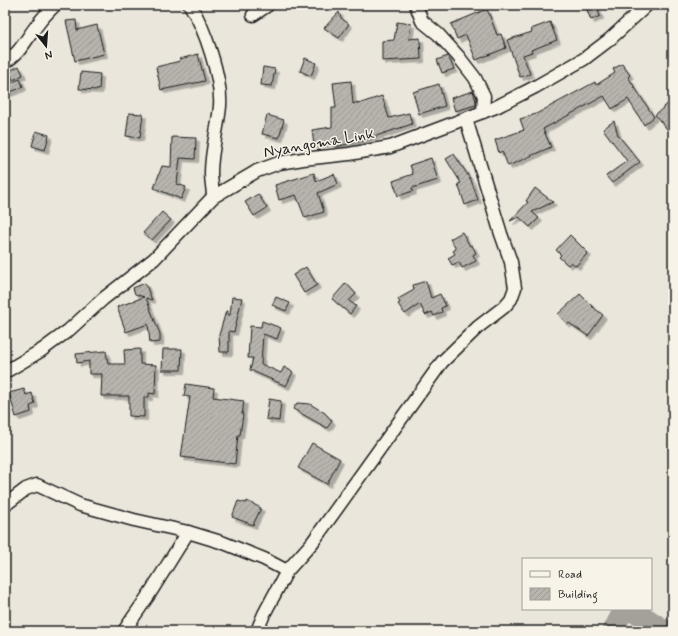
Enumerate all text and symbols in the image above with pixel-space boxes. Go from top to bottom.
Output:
north arrow [26,26,66,66]
text: N [43,47,54,62]
street label: Nyangoma Link [262,123,376,163]
legend [522,558,652,610]
text: Road [558,567,582,583]
text: Building [558,587,598,604]

